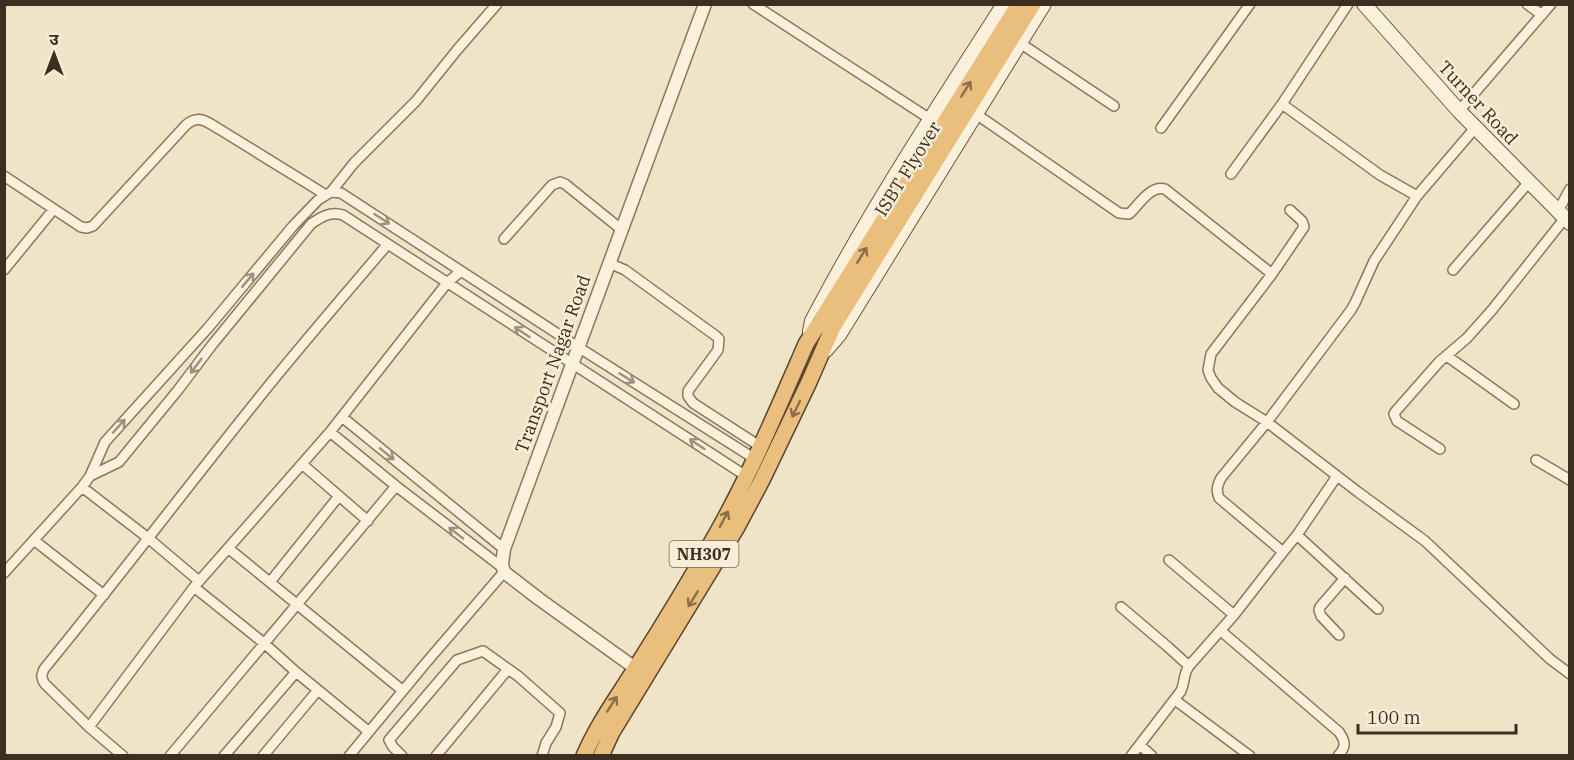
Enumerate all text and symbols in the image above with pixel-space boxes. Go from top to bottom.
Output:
north arrow [24,24,84,84]
text: उ [49,29,59,49]
street label: Turner Road [1434,56,1523,150]
one-way arrow [960,81,972,98]
street label: ISBT Flyover [869,117,946,220]
one-way arrow [373,213,390,225]
one-way arrow [857,247,869,264]
street label: Transport Nagar Road [510,272,595,456]
one-way arrow [241,273,255,288]
one-way arrow [514,326,531,339]
one-way arrow [190,357,202,373]
one-way arrow [619,372,636,385]
one-way arrow [789,400,801,418]
one-way arrow [112,419,126,434]
one-way arrow [688,438,705,451]
one-way arrow [379,447,394,461]
one-way arrow [719,511,730,529]
one-way arrow [449,526,465,539]
road number: NH307 [670,541,738,567]
one-way arrow [687,590,699,607]
one-way arrow [607,696,619,713]
scale bar [1358,697,1516,735]
text: 100 m [1367,706,1421,729]

